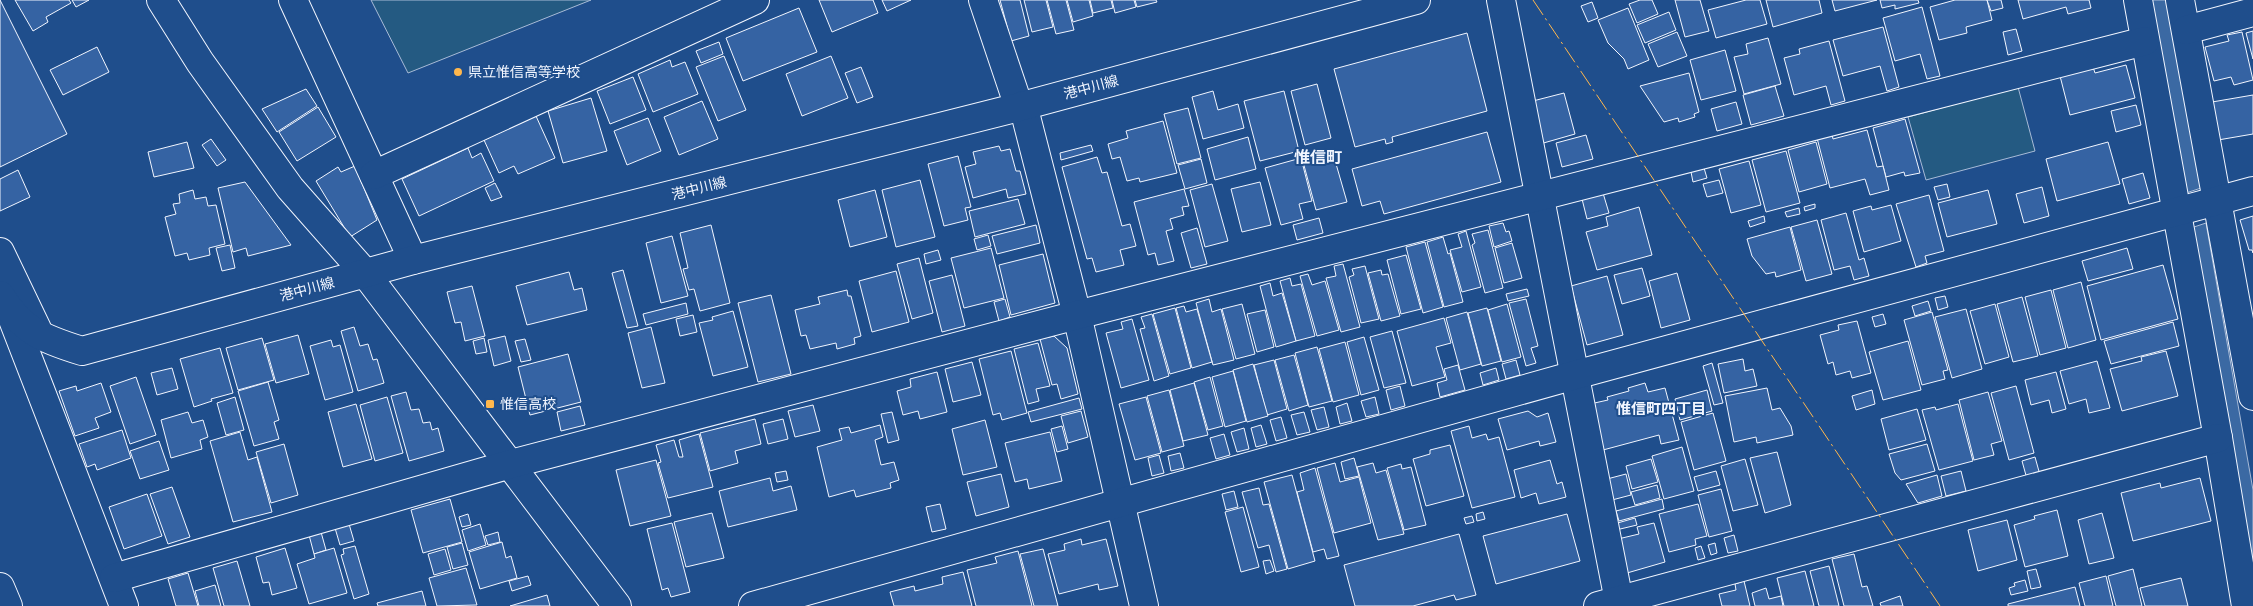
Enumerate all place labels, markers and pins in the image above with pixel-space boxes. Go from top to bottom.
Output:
place label: 県立惟信高等学校 [468,64,580,80]
marker: 県立惟信高等学校 [452,66,464,78]
place label: 惟信高校 [500,396,556,412]
marker: 惟信高校 [484,398,496,410]

